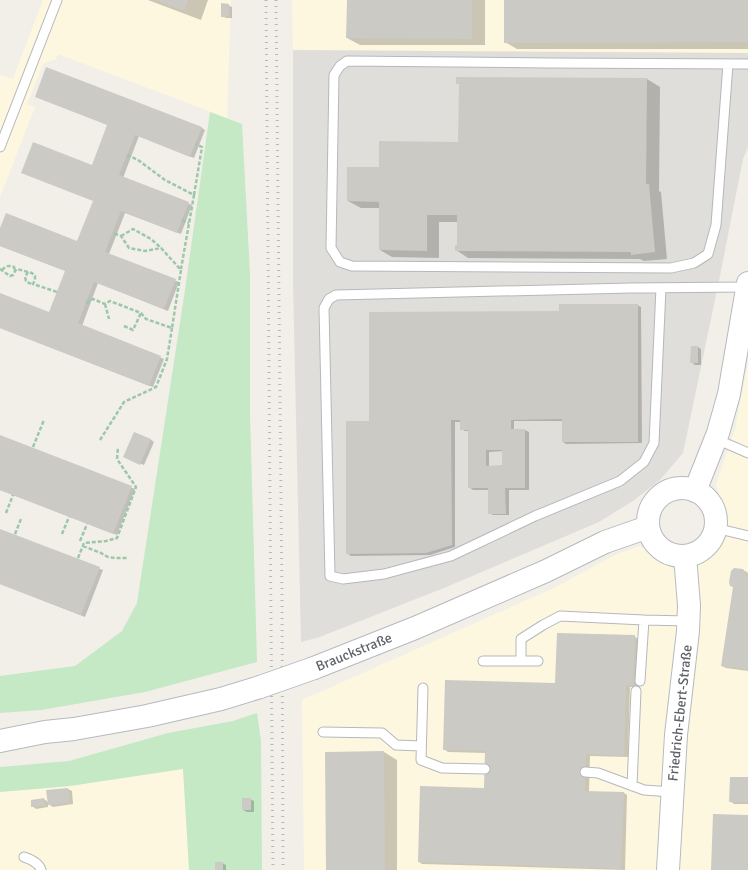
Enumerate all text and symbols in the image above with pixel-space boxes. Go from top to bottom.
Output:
street label: Brauckstraße [313,629,395,675]
street label: Friedrich-Ebert-Straße [664,644,696,782]

